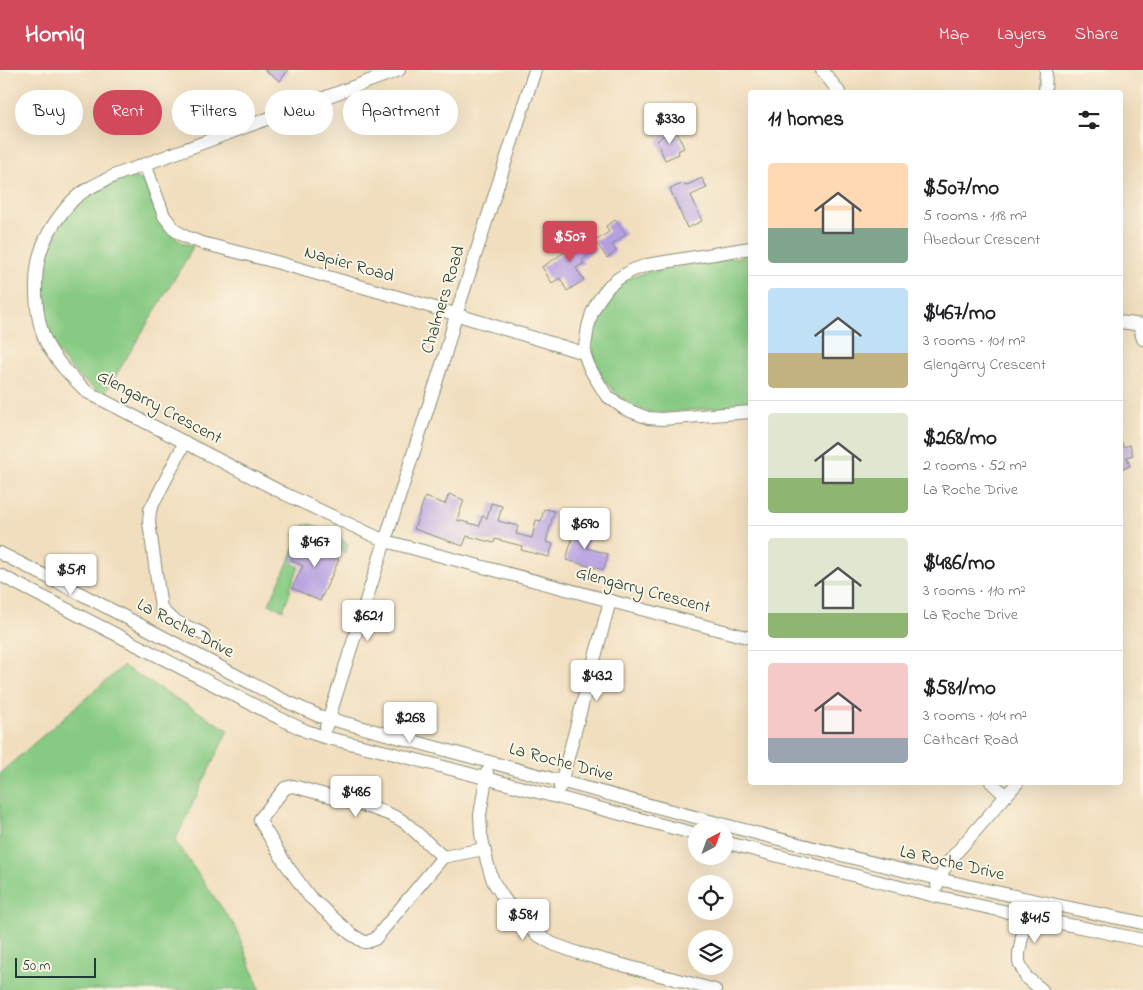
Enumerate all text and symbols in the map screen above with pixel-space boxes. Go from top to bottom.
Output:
text: Homiq [25,18,84,53]
text: Map [939,22,969,48]
text: Layers [997,22,1047,48]
text: Share [1075,22,1118,48]
chip: Buy [15,90,83,135]
chip: Rent [93,90,162,135]
chip: Filters [172,90,255,135]
chip: New [265,90,333,135]
chip: Apartment [343,90,458,135]
pin: $330 [640,102,700,145]
text: 11 homes [768,105,844,135]
icon: filters [1075,106,1103,134]
text: $330 [655,107,685,131]
text: $507/mo [923,174,999,204]
icon: home [808,183,868,243]
text: 5 rooms · 118 m² [923,204,1027,228]
pin: $507 [540,220,600,263]
text: $507 [554,225,586,249]
text: Abedour Crescent [923,228,1040,252]
street label: Napier Road [301,240,397,290]
street label: Chalmers Road [415,243,473,357]
text: $467/mo [923,299,996,329]
icon: home [808,308,868,368]
text: 3 rooms · 101 m² [923,329,1025,353]
text: Glengarry Crescent [923,353,1046,377]
street label: Glengarry Crescent [91,364,226,453]
text: $268/mo [923,424,997,454]
icon: home [808,433,868,493]
text: 2 rooms · 52 m² [923,454,1027,478]
text: La Roche Drive [923,478,1018,502]
pin: $690 [555,508,615,550]
text: $690 [571,512,599,536]
pin: $467 [285,526,345,568]
text: $467 [300,530,330,554]
text: $486/mo [923,549,995,579]
pin: $519 [41,554,101,596]
text: $519 [57,558,85,582]
icon: home [808,558,868,618]
street label: Glengarry Crescent [573,561,713,622]
text: 3 rooms · 110 m² [923,579,1025,603]
street label: La Roche Drive [132,592,239,666]
pin: $621 [338,600,398,642]
text: La Roche Drive [923,603,1018,627]
text: $621 [353,604,383,628]
pin: $432 [567,660,627,702]
text: $432 [582,664,612,688]
text: $581/mo [923,674,996,704]
icon: home [808,683,868,743]
pin: $268 [380,702,440,744]
text: 3 rooms · 104 m² [923,704,1027,728]
text: $268 [395,706,425,730]
text: Cathcart Road [923,728,1018,752]
street label: La Roche Drive [506,737,617,790]
pin: $486 [326,776,386,818]
text: $486 [341,780,371,804]
north arrow [688,820,732,865]
map controls [688,820,733,975]
street label: La Roche Drive [897,839,1008,889]
button: locate [688,875,733,920]
pin: $581 [493,898,553,941]
pin: $415 [1005,902,1065,944]
text: $581 [508,903,538,927]
text: $415 [1020,906,1050,930]
button: layers [688,930,733,975]
scale bar [15,955,96,978]
text: 50 m [22,956,50,977]

